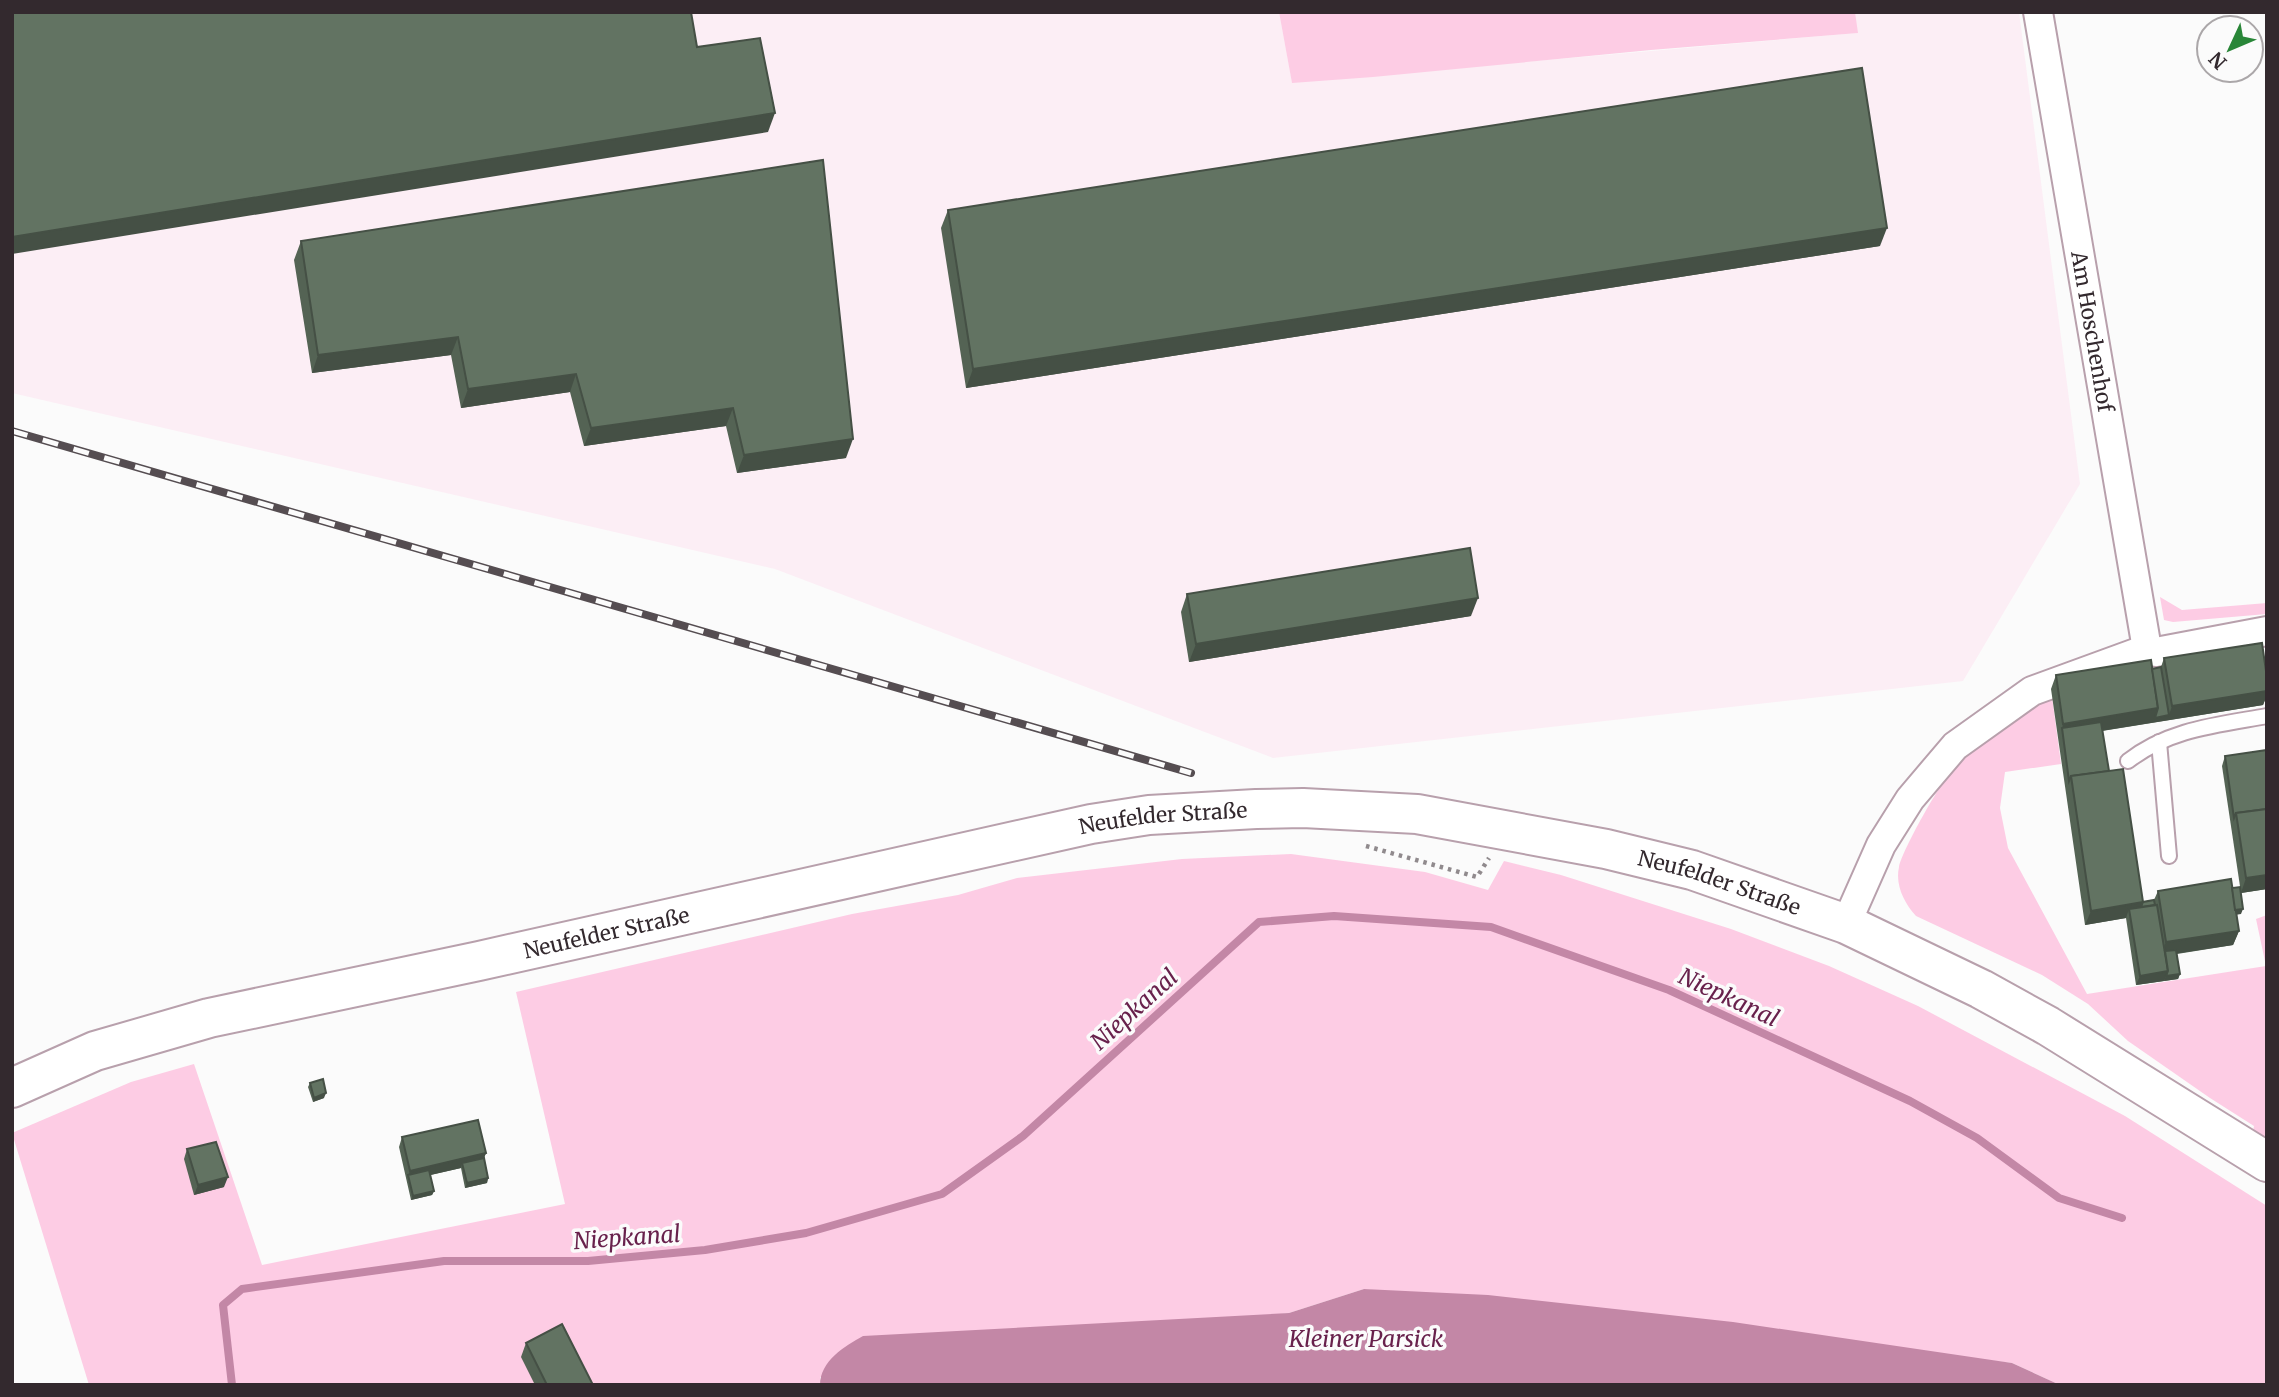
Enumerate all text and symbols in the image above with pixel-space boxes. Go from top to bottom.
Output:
north arrow [2195,14,2265,84]
text: N [2204,47,2232,75]
street label: Am Hoschenhof [2065,248,2120,415]
street label: Neufelder Straße [1076,796,1248,840]
street label: Neufelder Straße [1635,844,1804,921]
street label: Neufelder Straße [521,901,692,964]
water label: Niepkanal [1674,961,1784,1033]
water label: Niepkanal [1084,962,1184,1056]
water label: Niepkanal [573,1219,681,1255]
water label: Kleiner Parsick [1288,1324,1444,1353]

